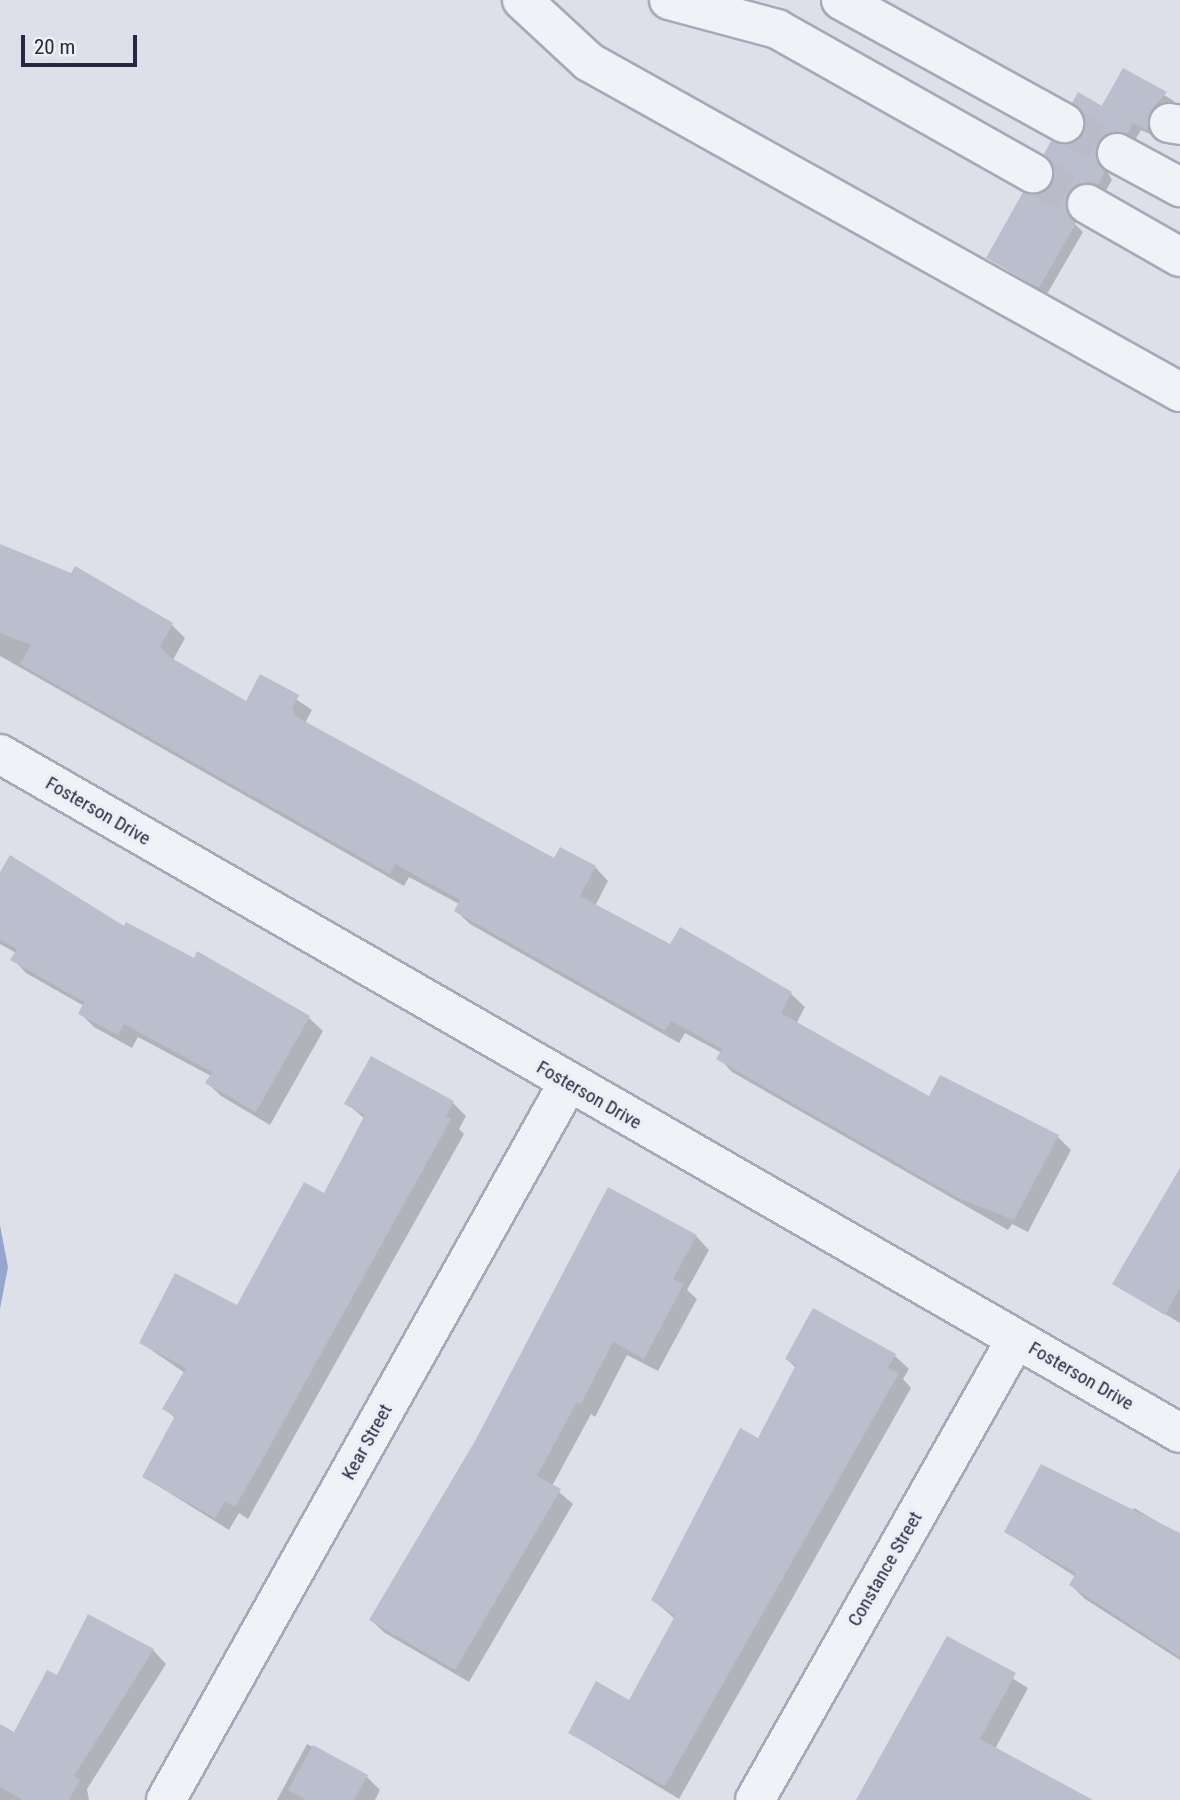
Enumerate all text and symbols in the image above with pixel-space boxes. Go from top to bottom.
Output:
scale bar [24,21,140,65]
text: 20 m [34,35,75,59]
street label: Fosterson Drive [42,772,154,850]
street label: Fosterson Drive [533,1056,645,1134]
street label: Fosterson Drive [1025,1337,1137,1415]
street label: Kear Street [337,1400,397,1484]
street label: Constance Street [843,1508,927,1630]

